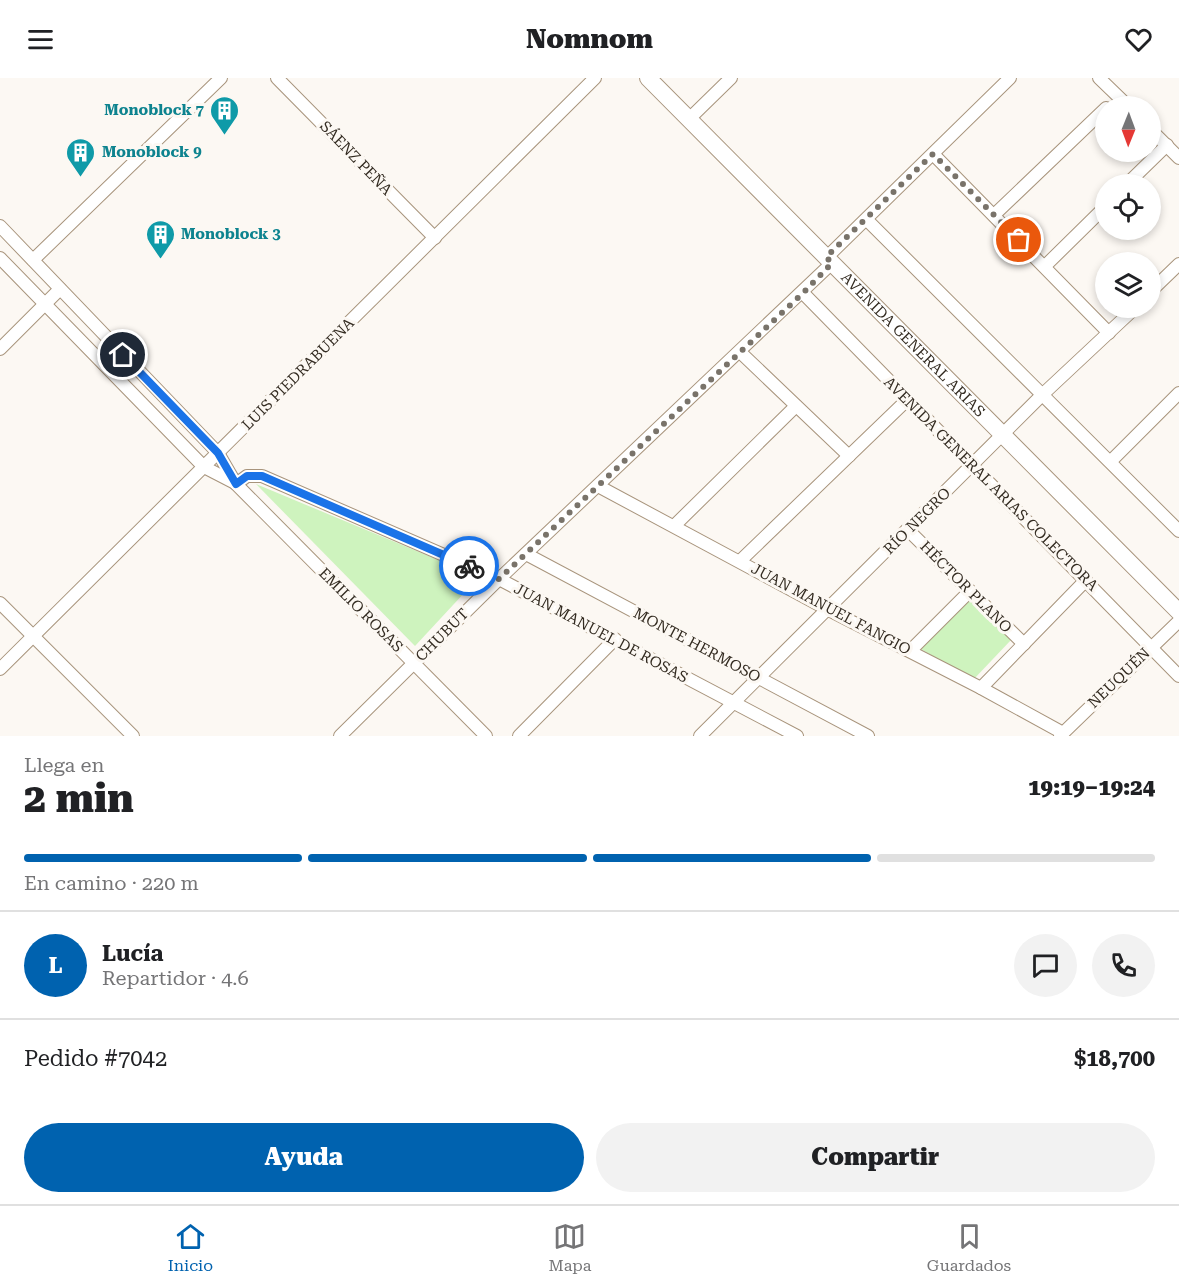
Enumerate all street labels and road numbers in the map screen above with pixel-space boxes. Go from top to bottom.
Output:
street label: SÁENZ PEÑA [316,117,396,199]
street label: AVENIDA GENERAL ARIAS [837,269,989,421]
street label: LUIS PIEDRABUENA [238,314,358,434]
street label: AVENIDA GENERAL ARIAS COLECTORA [880,373,1102,595]
street label: RÍO NEGRO [880,484,954,558]
street label: HÉCTOR PLANO [916,537,1016,637]
street label: JUAN MANUEL FANGIO [748,559,914,659]
street label: EMILIO ROSAS [315,564,407,656]
street label: JUAN MANUEL DE ROSAS [511,579,691,687]
street label: MONTE HERMOSO [630,604,764,686]
street label: CHUBUT [412,605,472,665]
street label: NEUQUÉN [1084,644,1154,712]

